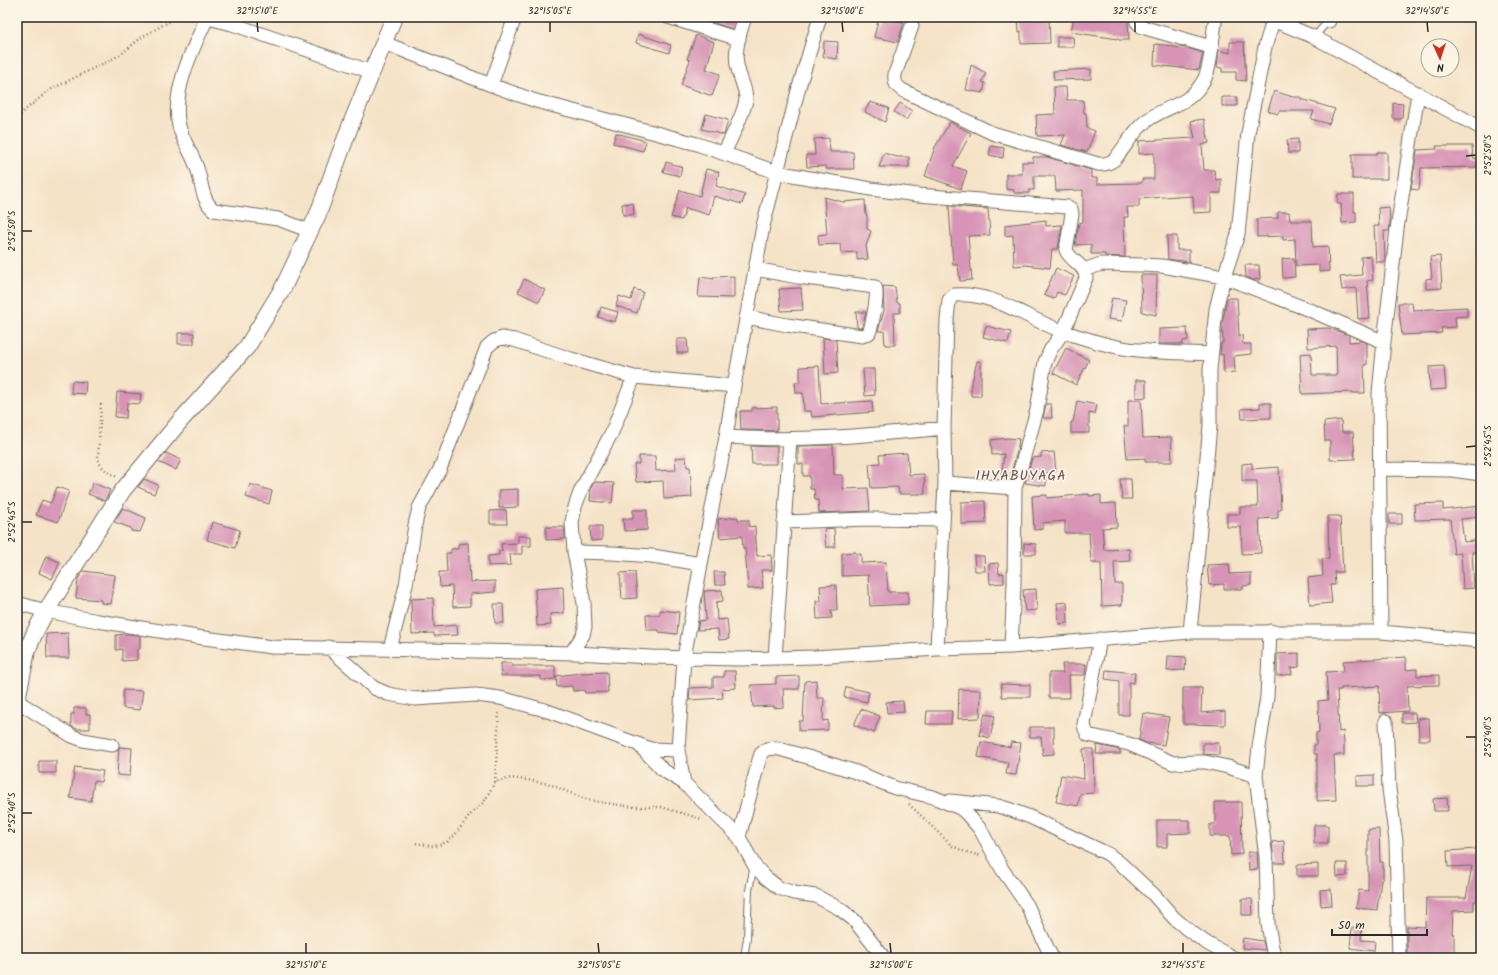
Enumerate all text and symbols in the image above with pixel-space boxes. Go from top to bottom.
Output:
text: 32°15'10"E [236,3,279,19]
text: 32°15'05"E [528,3,573,19]
text: 32°15'00"E [820,3,865,19]
text: 32°14'55"E [1113,3,1159,19]
text: 32°14'50"E [1405,3,1450,19]
north arrow [1420,38,1460,78]
text: N [1436,58,1444,76]
text: 2°52'50"S [1480,134,1496,175]
text: 2°52'50"S [4,210,20,251]
text: 2°52'45"S [1480,425,1496,467]
district label: IHYABUYAGA [975,465,1067,487]
text: 2°52'45"S [4,501,20,543]
text: 2°52'40"S [1480,716,1496,757]
text: 2°52'40"S [4,792,20,833]
scale bar [1332,911,1427,937]
text: 50 m [1338,916,1365,935]
text: 32°15'10"E [285,957,328,973]
text: 32°15'05"E [577,957,622,973]
text: 32°15'00"E [869,957,914,973]
text: 32°14'55"E [1161,957,1207,973]

